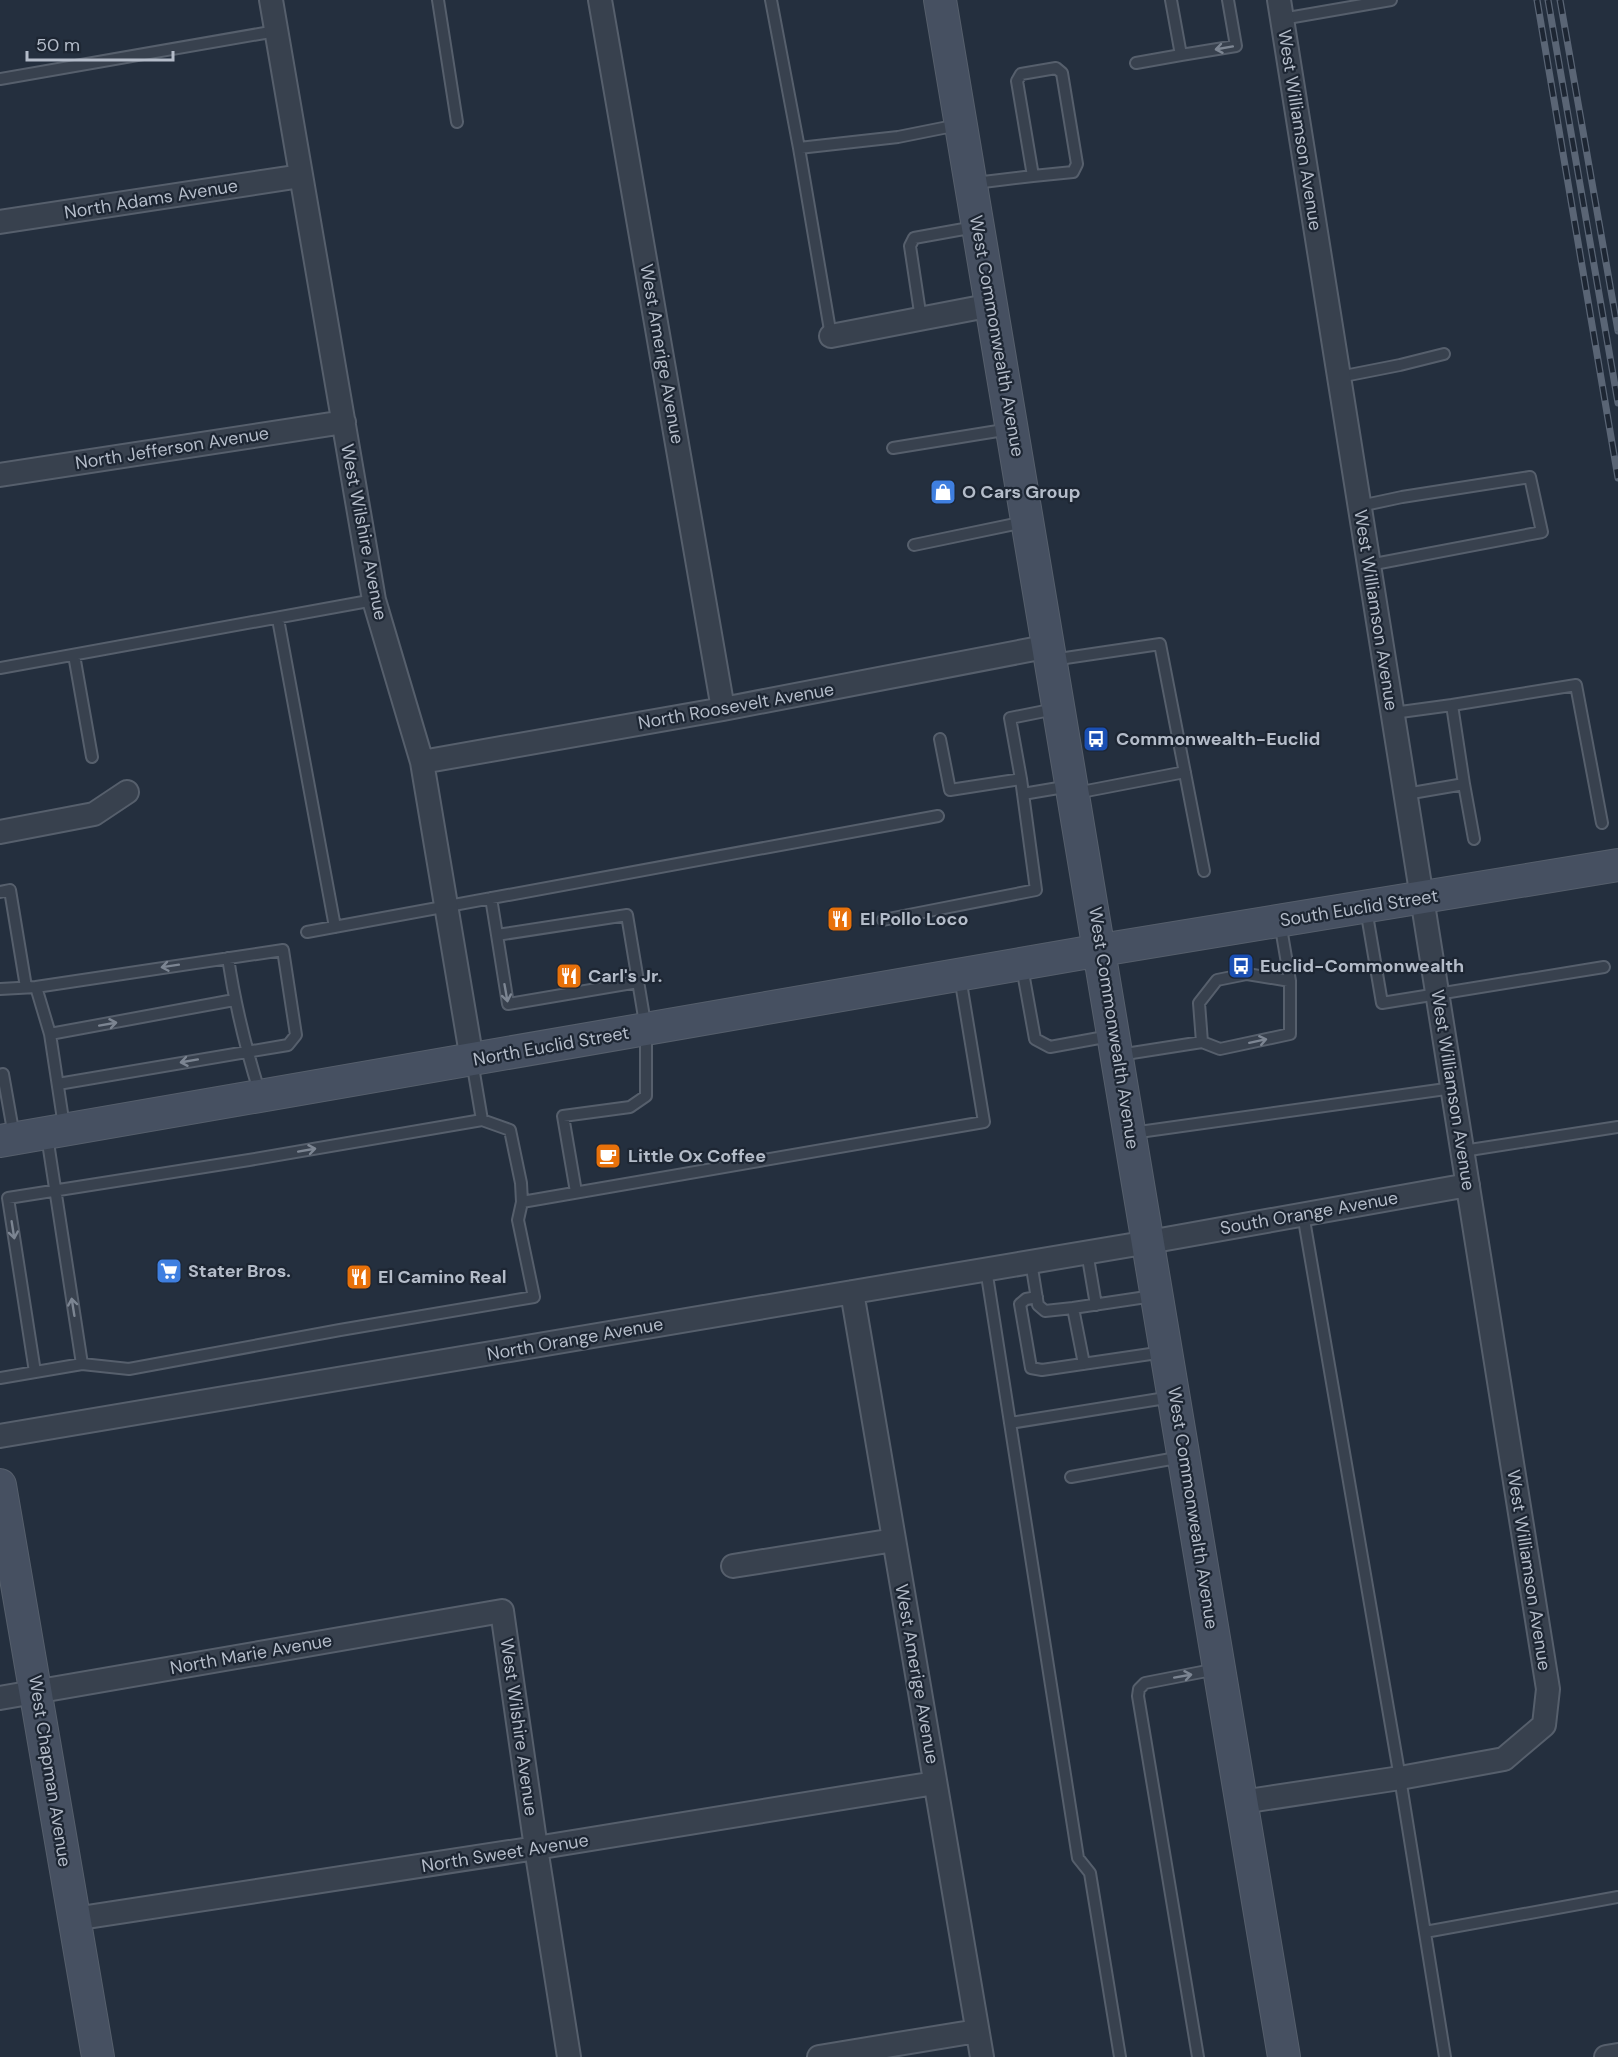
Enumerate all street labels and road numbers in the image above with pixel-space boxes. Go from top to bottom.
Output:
street label: West Williamson Avenue [1272,28,1328,232]
street label: North Adams Avenue [62,173,240,225]
street label: West Commonwealth Avenue [964,213,1030,459]
street label: West Amerige Avenue [634,262,690,446]
street label: North Jefferson Avenue [73,421,271,475]
street label: West Wilshire Avenue [335,442,393,622]
street label: West Williamson Avenue [1348,508,1404,712]
street label: North Roosevelt Avenue [636,677,836,735]
street label: South Euclid Street [1278,884,1440,932]
street label: West Commonwealth Avenue [1083,905,1145,1151]
street label: West Williamson Avenue [1425,988,1481,1192]
street label: North Euclid Street [471,1020,631,1072]
street label: South Orange Avenue [1218,1186,1400,1240]
street label: North Orange Avenue [485,1312,665,1366]
street label: West Commonwealth Avenue [1162,1385,1224,1631]
street label: West Williamson Avenue [1501,1468,1557,1672]
street label: West Amerige Avenue [889,1582,945,1766]
street label: North Marie Avenue [168,1628,334,1680]
street label: West Wilshire Avenue [495,1637,543,1817]
street label: West Chapman Avenue [23,1673,77,1869]
street label: North Sweet Avenue [420,1828,590,1878]

